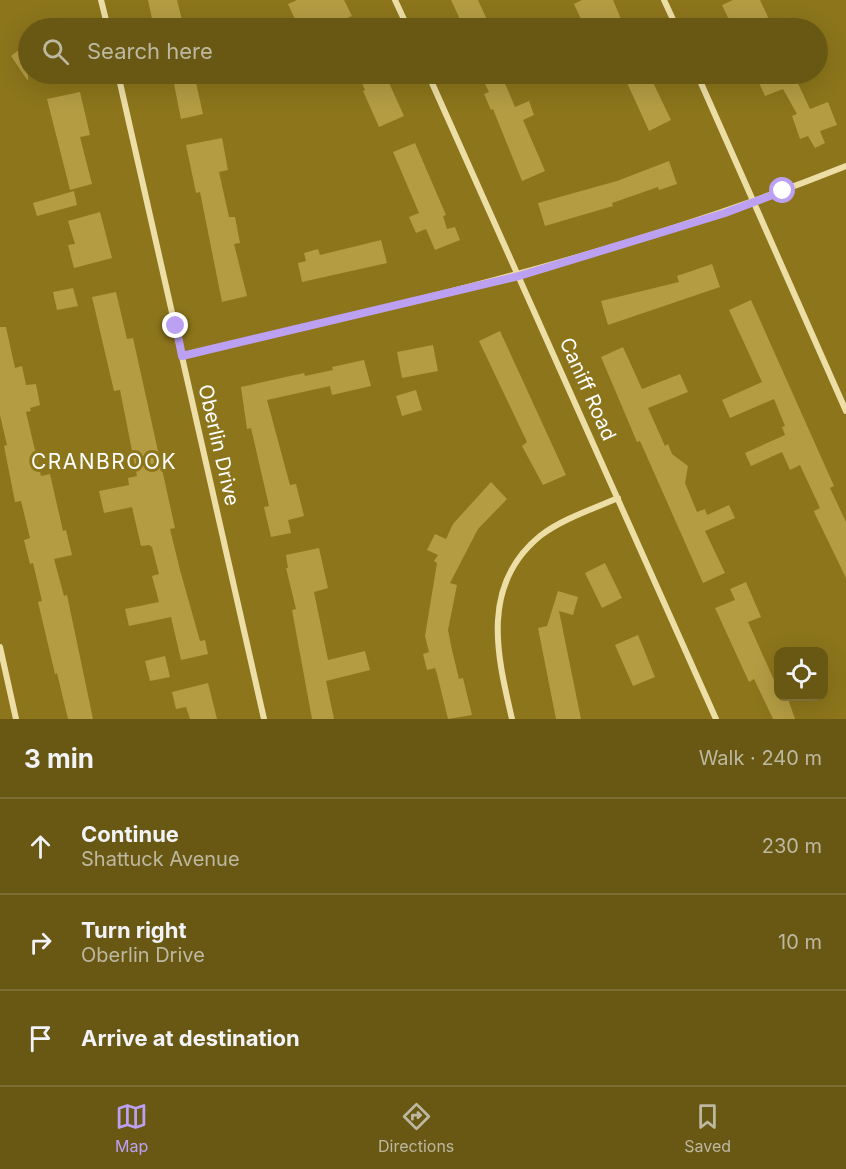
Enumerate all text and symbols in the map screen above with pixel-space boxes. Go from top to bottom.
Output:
search box [18,18,828,84]
icon: search [39,35,72,68]
text: Search here [87,38,213,64]
route start [769,177,795,203]
route end [162,312,188,338]
street label: Caniff Road [555,334,621,444]
street label: Oberlin Drive [193,382,245,508]
district label: CRANBROOK [31,449,177,474]
map controls [774,647,828,701]
button: locate [774,647,828,701]
text: 3 min [24,743,94,774]
text: Walk · 240 m [699,746,822,770]
text: Continue [81,821,179,847]
icon: ahead [24,830,57,863]
text: 230 m [762,834,822,858]
text: Shattuck Avenue [81,847,240,871]
text: Turn right [81,917,187,943]
icon: right [24,926,57,959]
text: 10 m [778,930,822,954]
text: Oberlin Drive [81,943,205,967]
icon: arrive [24,1022,57,1055]
text: Arrive at destination [81,1025,300,1051]
tab: Map [115,1100,148,1156]
tab: Directions [378,1100,454,1156]
tab: Saved [684,1100,731,1156]

